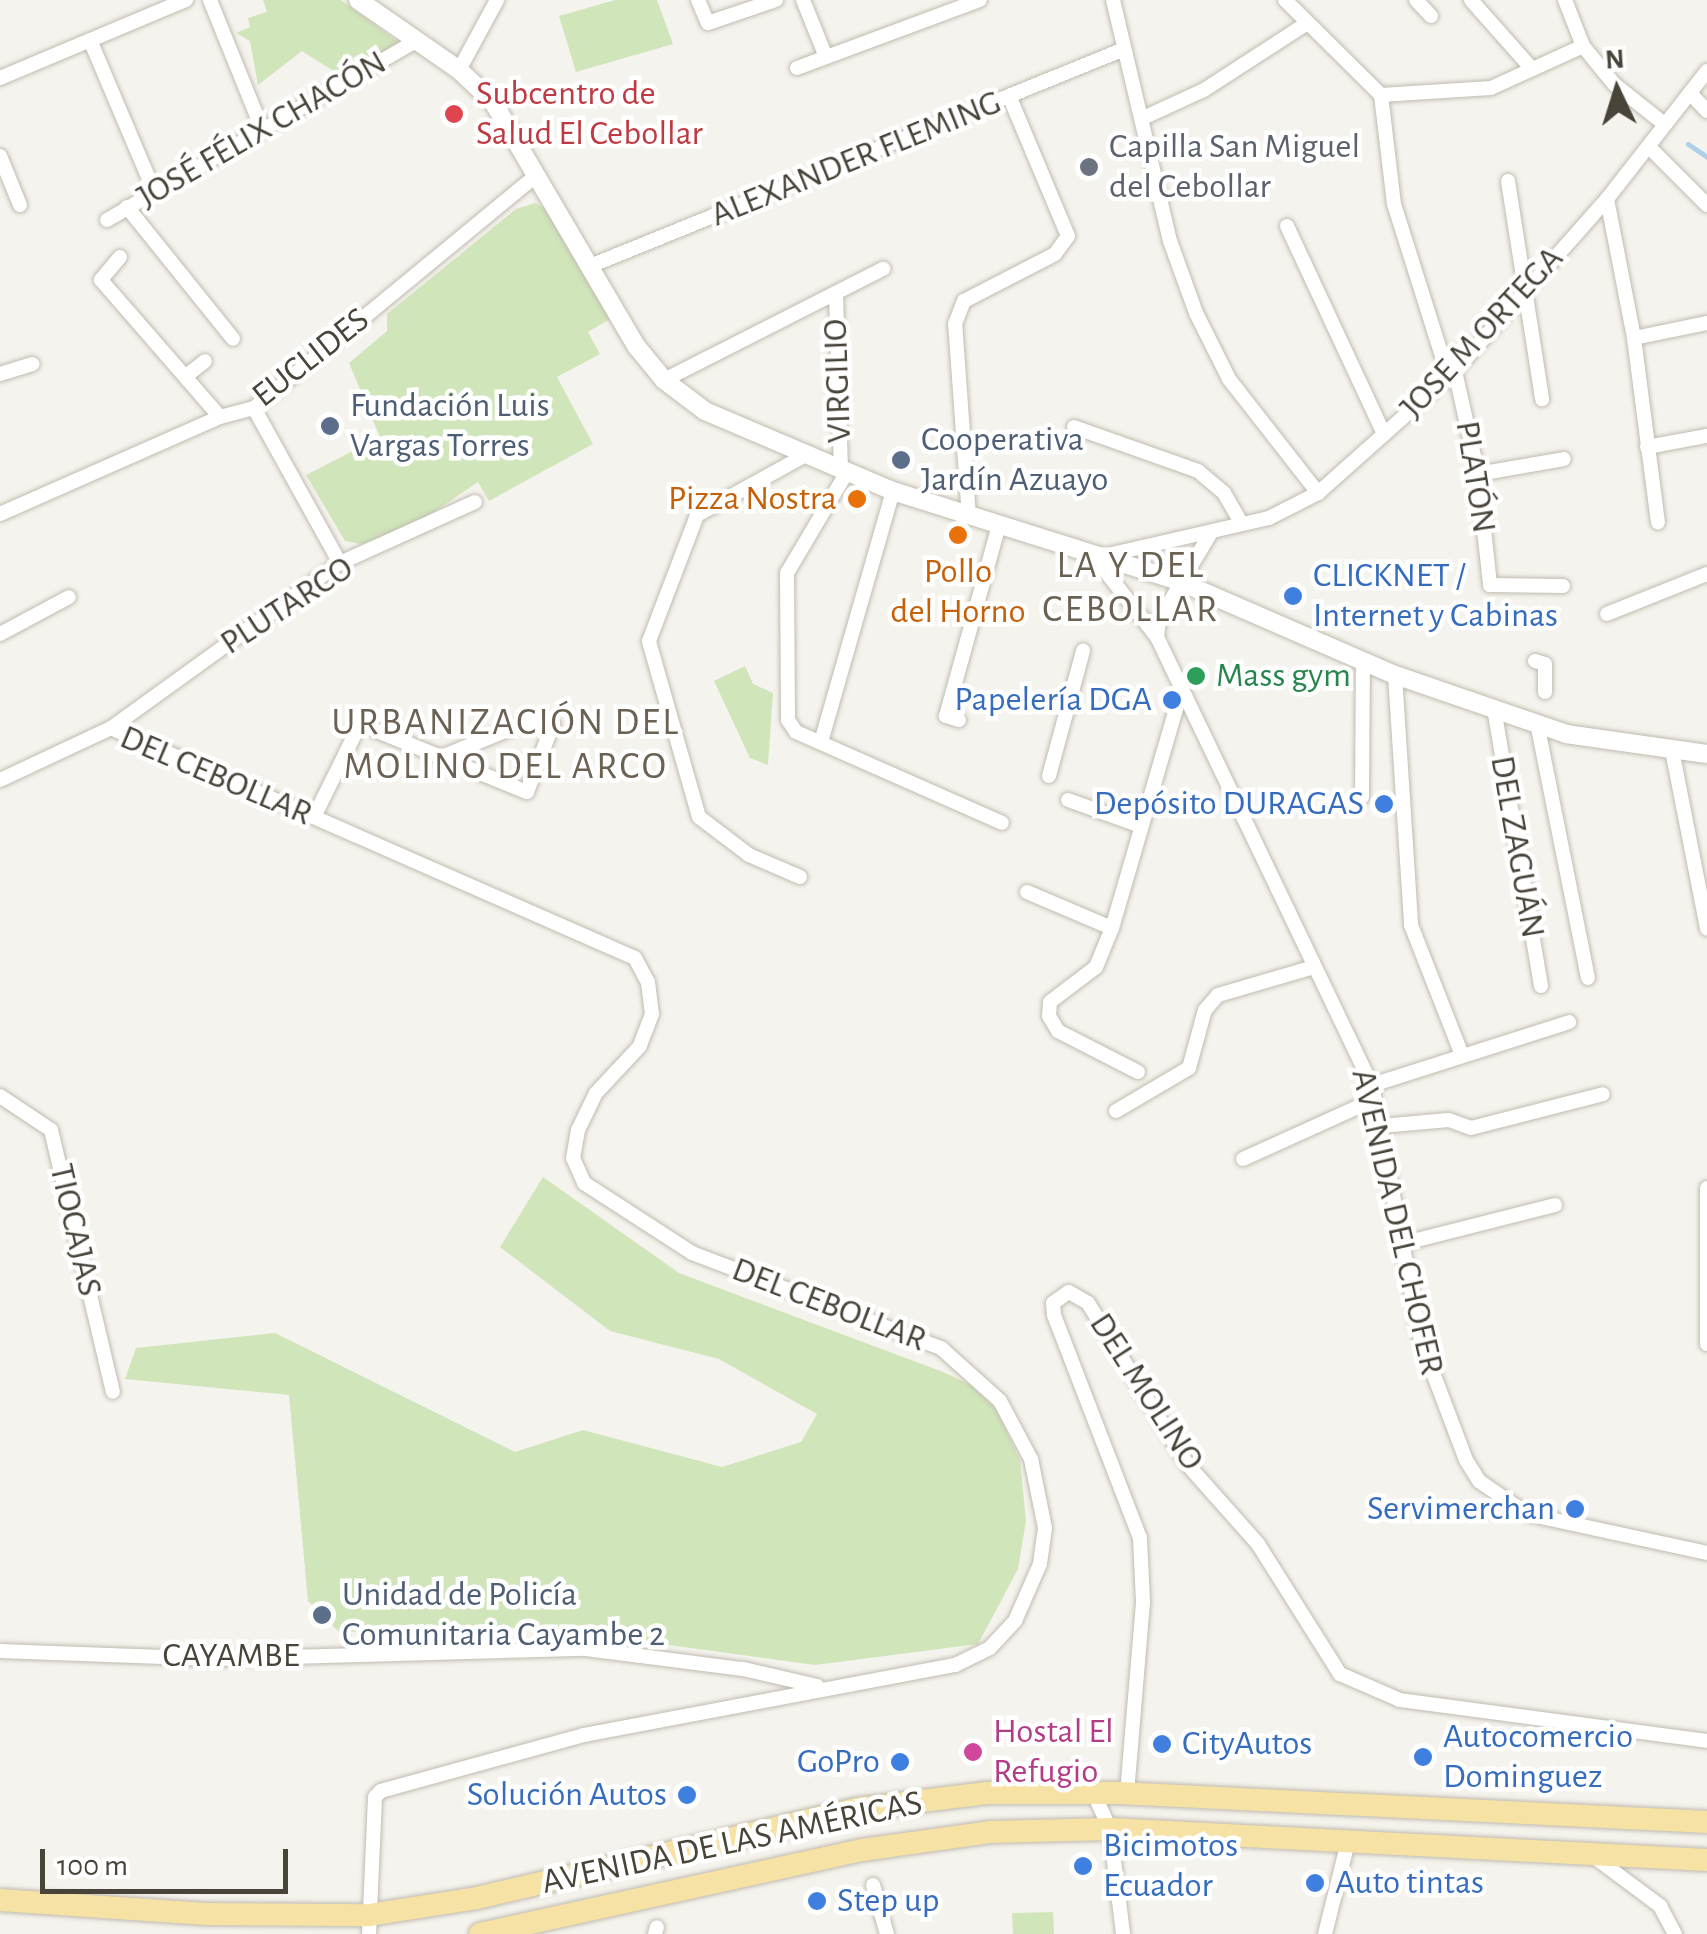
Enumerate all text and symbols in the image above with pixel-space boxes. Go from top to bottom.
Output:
north arrow [1567,40,1667,140]
street label: JOSÉ FÉLIX CHACÓN [130,42,394,218]
text: N [1604,45,1626,75]
place label: Subcentro de Salud El Cebollar [476,73,703,155]
street label: ALEXANDER FLEMING [705,82,1007,236]
marker: Subcentro de Salud El Cebollar [441,101,467,127]
place label: Capilla San Miguel del Cebollar [1109,126,1360,208]
marker: Capilla San Miguel del Cebollar [1078,156,1100,178]
street label: JOSE M ORTEGA [1392,238,1572,428]
street label: EUCLIDES [244,299,378,417]
street label: VIRGILIO [815,318,861,444]
place label: Fundación Luis Vargas Torres [350,385,550,467]
marker: Fundación Luis Vargas Torres [319,415,341,437]
street label: PLATÓN [1445,418,1505,536]
place label: Cooperativa Jardín Azuayo [921,419,1109,501]
marker: Cooperativa Jardín Azuayo [890,449,912,471]
place label: Pizza Nostra [668,478,837,520]
marker: Pizza Nostra [846,488,868,510]
marker: Pollo del Horno [947,524,969,546]
district label: LA Y DEL CEBOLLAR [1042,544,1220,634]
street label: PLUTARCO [213,548,361,664]
place label: Pollo del Horno [890,551,1026,633]
place label: CLICKNET / Internet y Cabinas [1313,555,1558,637]
marker: CLICKNET / Internet y Cabinas [1282,585,1304,607]
place label: Mass gym [1216,655,1351,697]
marker: Mass gym [1185,665,1207,687]
place label: Papelería DGA [954,679,1152,721]
marker: Papelería DGA [1161,689,1183,711]
district label: URBANIZACIÓN DEL MOLINO DEL ARCO [331,701,681,791]
street label: DEL CEBOLLAR [114,717,318,835]
street label: DEL ZAGUÁN [1480,753,1554,941]
place label: Depósito DURAGAS [1094,783,1364,825]
marker: Depósito DURAGAS [1373,793,1395,815]
street label: AVENIDA DEL CHOFER [1341,1065,1453,1379]
street label: TIOCAJAS [39,1160,111,1300]
street label: DEL CEBOLLAR [726,1249,932,1361]
street label: DEL MOLINO [1080,1305,1212,1479]
place label: Servimerchan [1367,1488,1555,1530]
marker: Servimerchan [1564,1498,1586,1520]
place label: Unidad de Policía Comunitaria Cayambe 2 [342,1574,665,1656]
marker: Unidad de Policía Comunitaria Cayambe 2 [311,1604,333,1626]
street label: CAYAMBE [162,1635,300,1677]
place label: Hostal El Refugio [993,1711,1114,1793]
place label: Autocomercio Dominguez [1443,1716,1633,1798]
place label: CityAutos [1182,1723,1312,1765]
marker: CityAutos [1151,1733,1173,1755]
place label: GoPro [797,1741,880,1783]
marker: Hostal El Refugio [962,1741,984,1763]
marker: Autocomercio Dominguez [1412,1746,1434,1768]
marker: GoPro [889,1751,911,1773]
place label: Solución Autos [467,1774,667,1816]
street label: AVENIDA DE LAS AMÉRICAS [538,1782,926,1904]
marker: Solución Autos [676,1784,698,1806]
place label: Bicimotos Ecuador [1103,1825,1238,1907]
scale bar [45,1829,292,1891]
text: 100 m [57,1851,128,1881]
marker: Bicimotos Ecuador [1072,1855,1094,1877]
place label: Auto tintas [1335,1862,1484,1904]
marker: Auto tintas [1304,1872,1326,1894]
place label: Step up [837,1880,940,1922]
marker: Step up [806,1890,828,1912]

